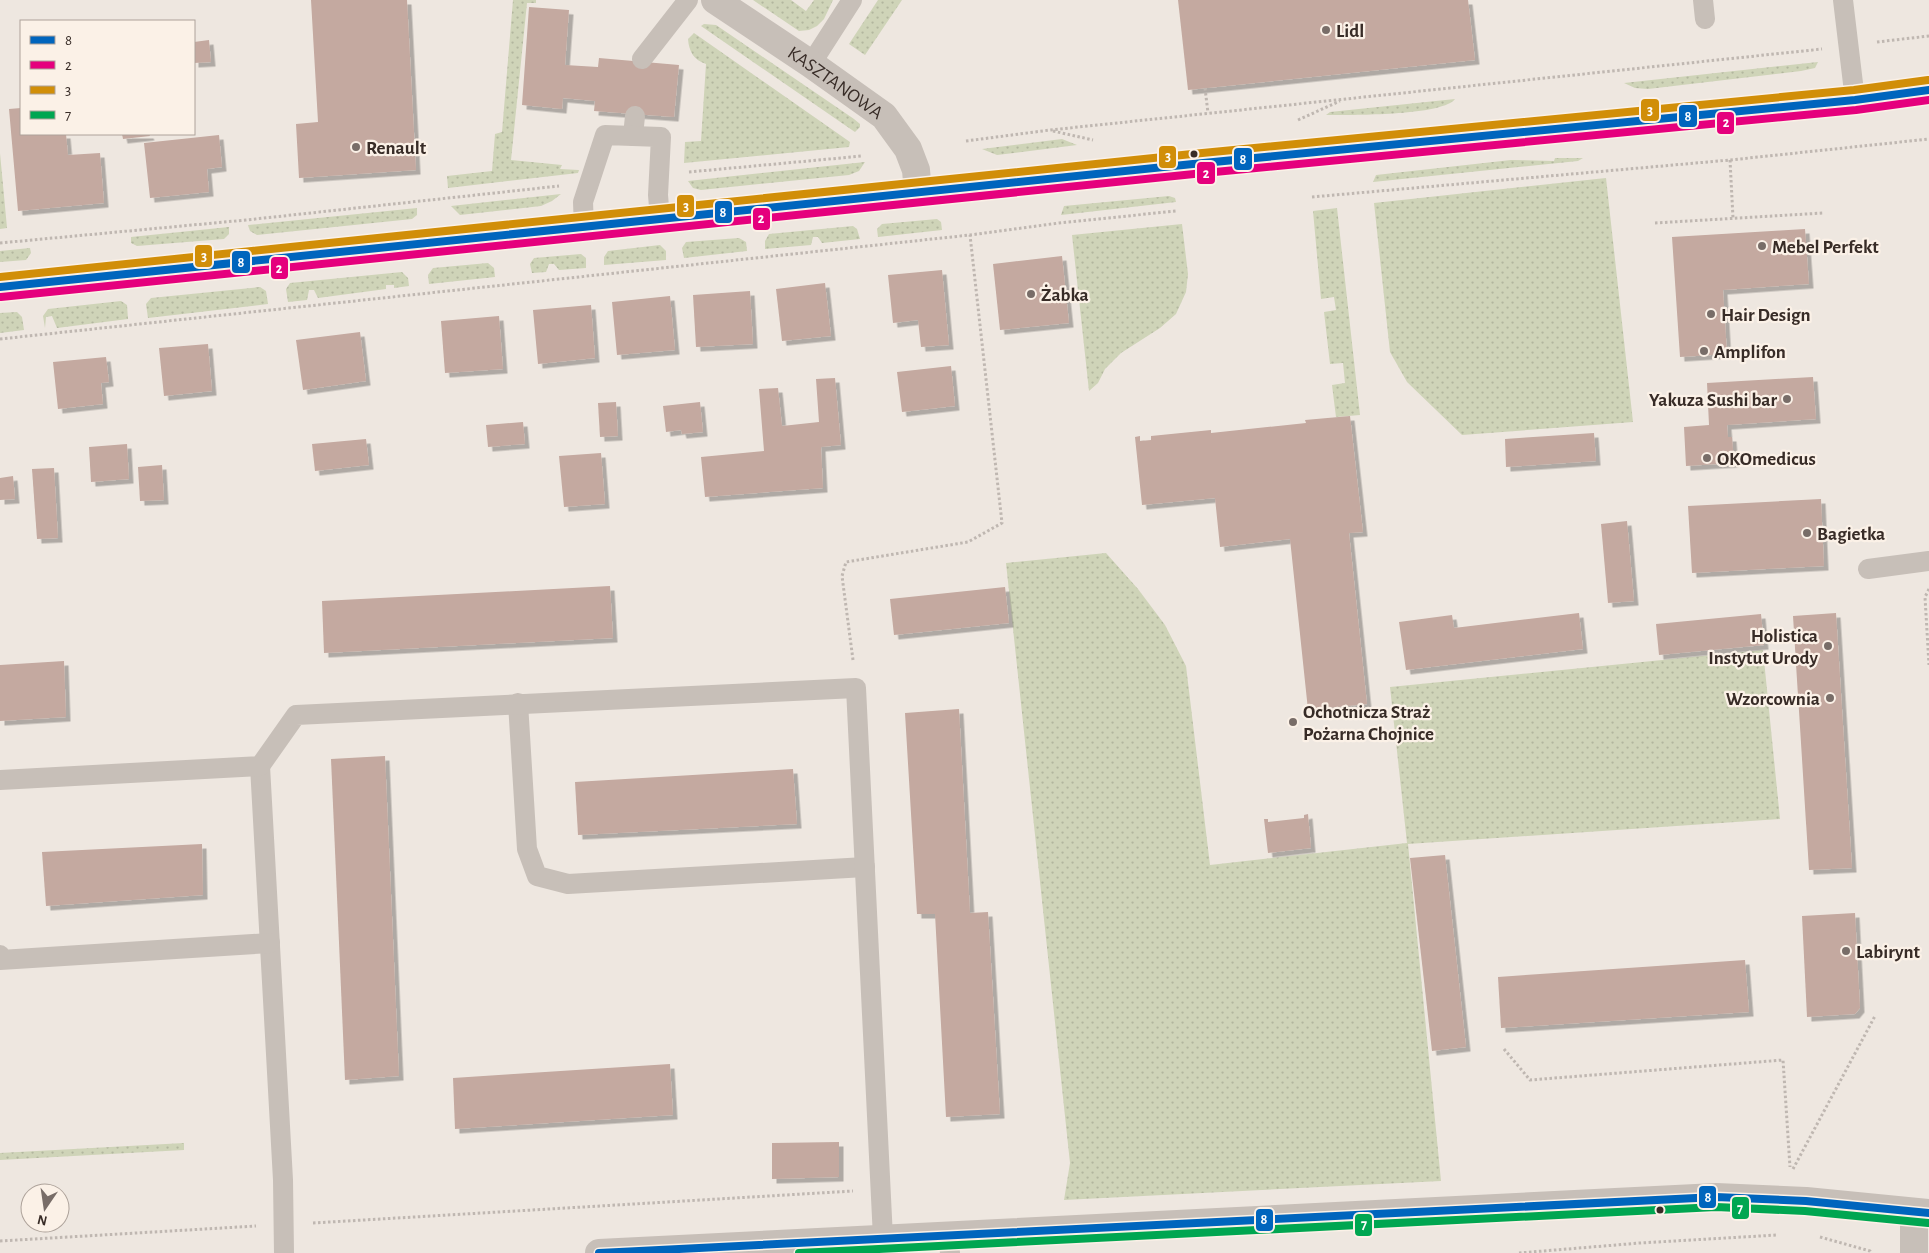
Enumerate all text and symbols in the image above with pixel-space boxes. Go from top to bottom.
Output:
legend [20,20,195,135]
place label: Lidl [1336,22,1364,41]
marker: Lidl [1320,24,1332,36]
text: 8 [65,33,72,48]
street label: KASZTANOWA [784,43,886,123]
text: 2 [65,58,72,73]
text: 3 [65,83,71,98]
line badge: 3 [1640,98,1660,122]
text: 3 [1647,104,1653,118]
line badge: 8 [1678,104,1698,128]
text: 7 [65,108,71,123]
text: 8 [1685,110,1692,124]
line badge: 2 [1716,111,1735,135]
text: 2 [1723,116,1730,130]
place label: Renault [366,139,427,158]
marker: Renault [350,141,362,153]
line badge: 3 [1158,145,1177,169]
line badge: 8 [1233,147,1253,171]
unlabelled marker [1189,149,1199,159]
text: 3 [1165,150,1171,164]
text: 8 [1240,153,1247,167]
line badge: 2 [1196,161,1216,185]
text: 2 [1203,167,1210,181]
line badge: 3 [676,194,695,218]
text: 3 [683,200,689,214]
line badge: 8 [714,200,733,224]
text: 8 [720,206,727,220]
line badge: 2 [752,207,771,231]
text: 2 [758,212,765,226]
place label: Mebel Perfekt [1772,238,1879,257]
marker: Mebel Perfekt [1756,240,1768,252]
line badge: 3 [194,244,213,268]
text: 3 [201,250,207,264]
line badge: 8 [231,250,251,274]
text: 8 [238,256,245,270]
line badge: 2 [270,256,289,280]
text: 2 [276,262,283,276]
place label: Żabka [1041,284,1089,305]
marker: Żabka [1025,288,1037,300]
place label: Hair Design [1721,306,1811,325]
marker: Hair Design [1705,308,1717,320]
place label: Amplifon [1714,343,1786,362]
marker: Amplifon [1698,345,1710,357]
place label: Yakuza Sushi bar [1649,391,1777,410]
marker: Yakuza Sushi bar [1781,393,1793,405]
place label: OKOmedicus [1717,450,1816,469]
marker: OKOmedicus [1701,452,1713,464]
place label: Bagietka [1817,525,1885,544]
marker: Bagietka [1801,527,1813,539]
place label: Holistica Instytut Urody [1708,627,1819,668]
marker: Holistica Instytut Urody [1822,640,1834,652]
place label: Wzorcownia [1726,690,1820,709]
marker: Wzorcownia [1824,692,1836,704]
place label: Ochotnicza Straż Pożarna Chojnice [1303,703,1434,744]
marker: Ochotnicza Straż Pożarna Chojnice [1287,716,1299,728]
place label: Labirynt [1856,943,1921,962]
marker: Labirynt [1840,945,1852,957]
north arrow [20,1183,70,1233]
line badge: 8 [1698,1185,1717,1209]
text: 8 [1705,1191,1712,1205]
line badge: 7 [1731,1196,1750,1220]
text: 7 [1737,1202,1743,1216]
unlabelled marker [1655,1205,1665,1215]
line badge: 8 [1255,1208,1274,1232]
text: N [36,1212,49,1228]
text: 8 [1261,1213,1268,1227]
line badge: 7 [1354,1213,1373,1237]
text: 7 [1361,1218,1367,1232]

